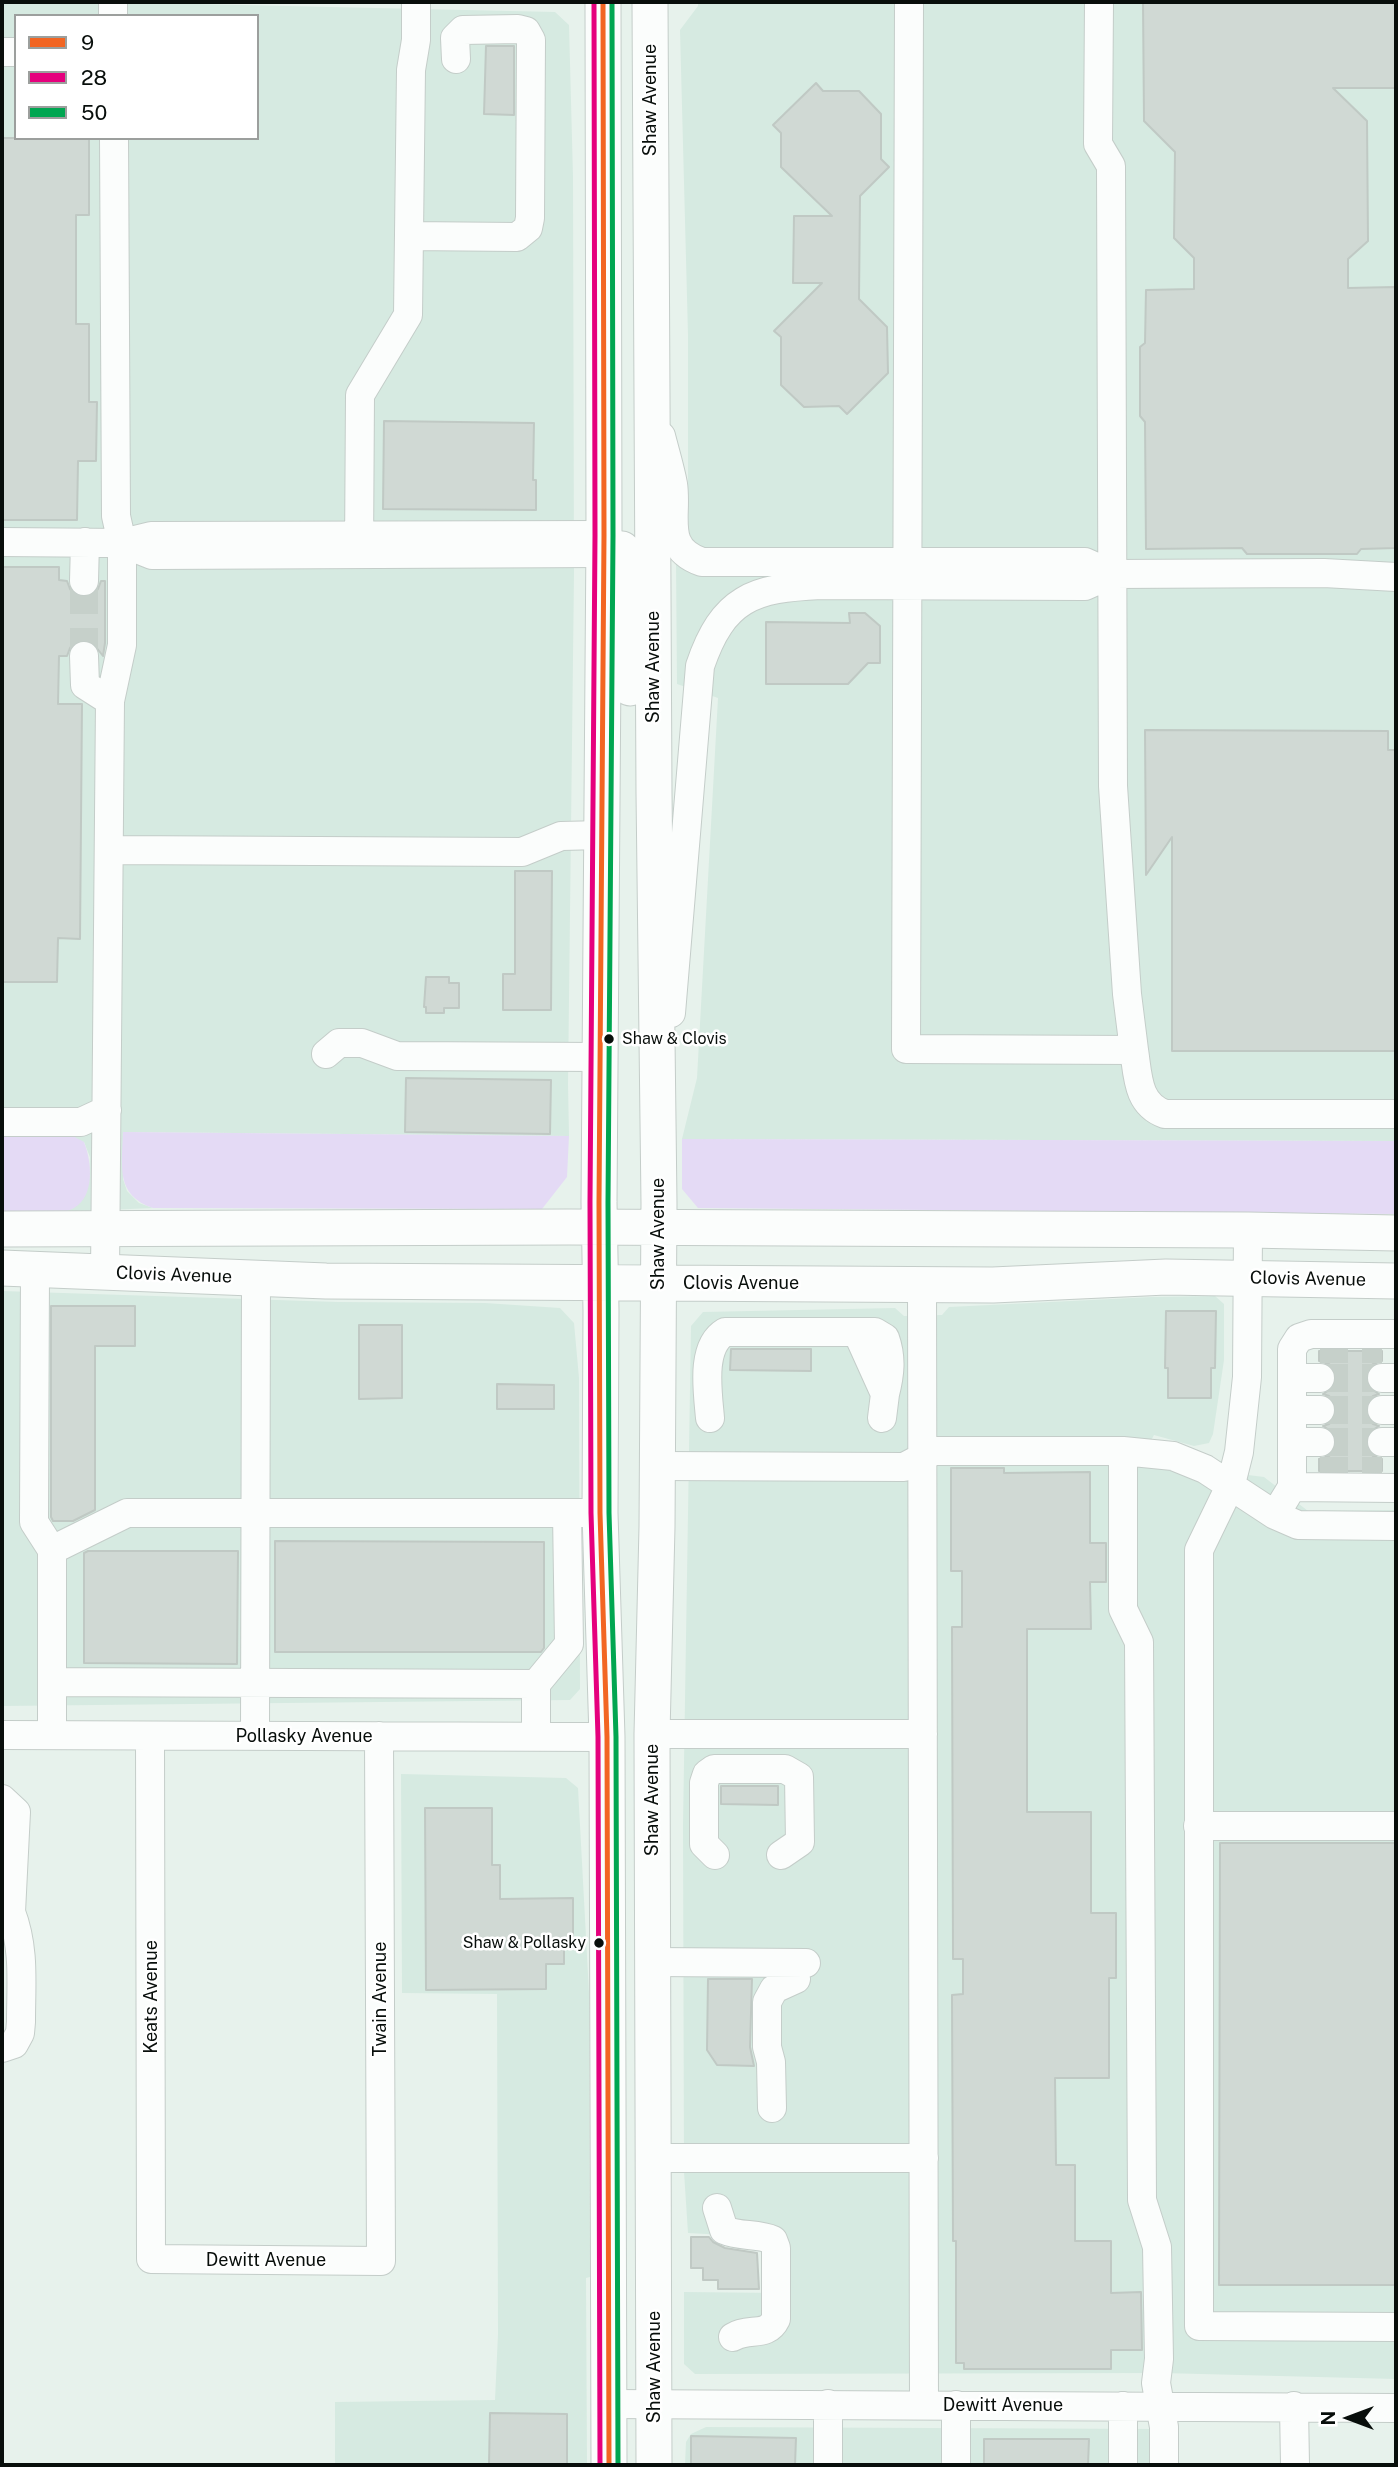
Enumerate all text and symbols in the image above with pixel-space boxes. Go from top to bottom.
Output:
legend [14,14,259,140]
text: 9 [81,30,94,55]
street label: Shaw Avenue [639,44,661,156]
text: 28 [81,65,107,90]
text: 50 [81,100,107,125]
street label: Shaw Avenue [642,611,664,723]
place label: Shaw & Clovis [622,1029,727,1049]
marker: Shaw & Clovis [602,1032,616,1046]
street label: Shaw Avenue [647,1178,669,1290]
street label: Clovis Avenue [116,1262,232,1288]
street label: Clovis Avenue [1250,1267,1366,1291]
street label: Clovis Avenue [683,1272,799,1294]
street label: Pollasky Avenue [235,1725,373,1747]
street label: Shaw Avenue [641,1744,663,1856]
place label: Shaw & Pollasky [463,1933,586,1953]
marker: Shaw & Pollasky [592,1936,606,1950]
street label: Keats Avenue [140,1940,162,2054]
street label: Twain Avenue [369,1942,391,2056]
street label: Dewitt Avenue [206,2249,326,2271]
street label: Shaw Avenue [643,2311,665,2423]
north arrow [1314,2383,1384,2453]
street label: Dewitt Avenue [943,2394,1063,2416]
text: N [1317,2411,1339,2425]

